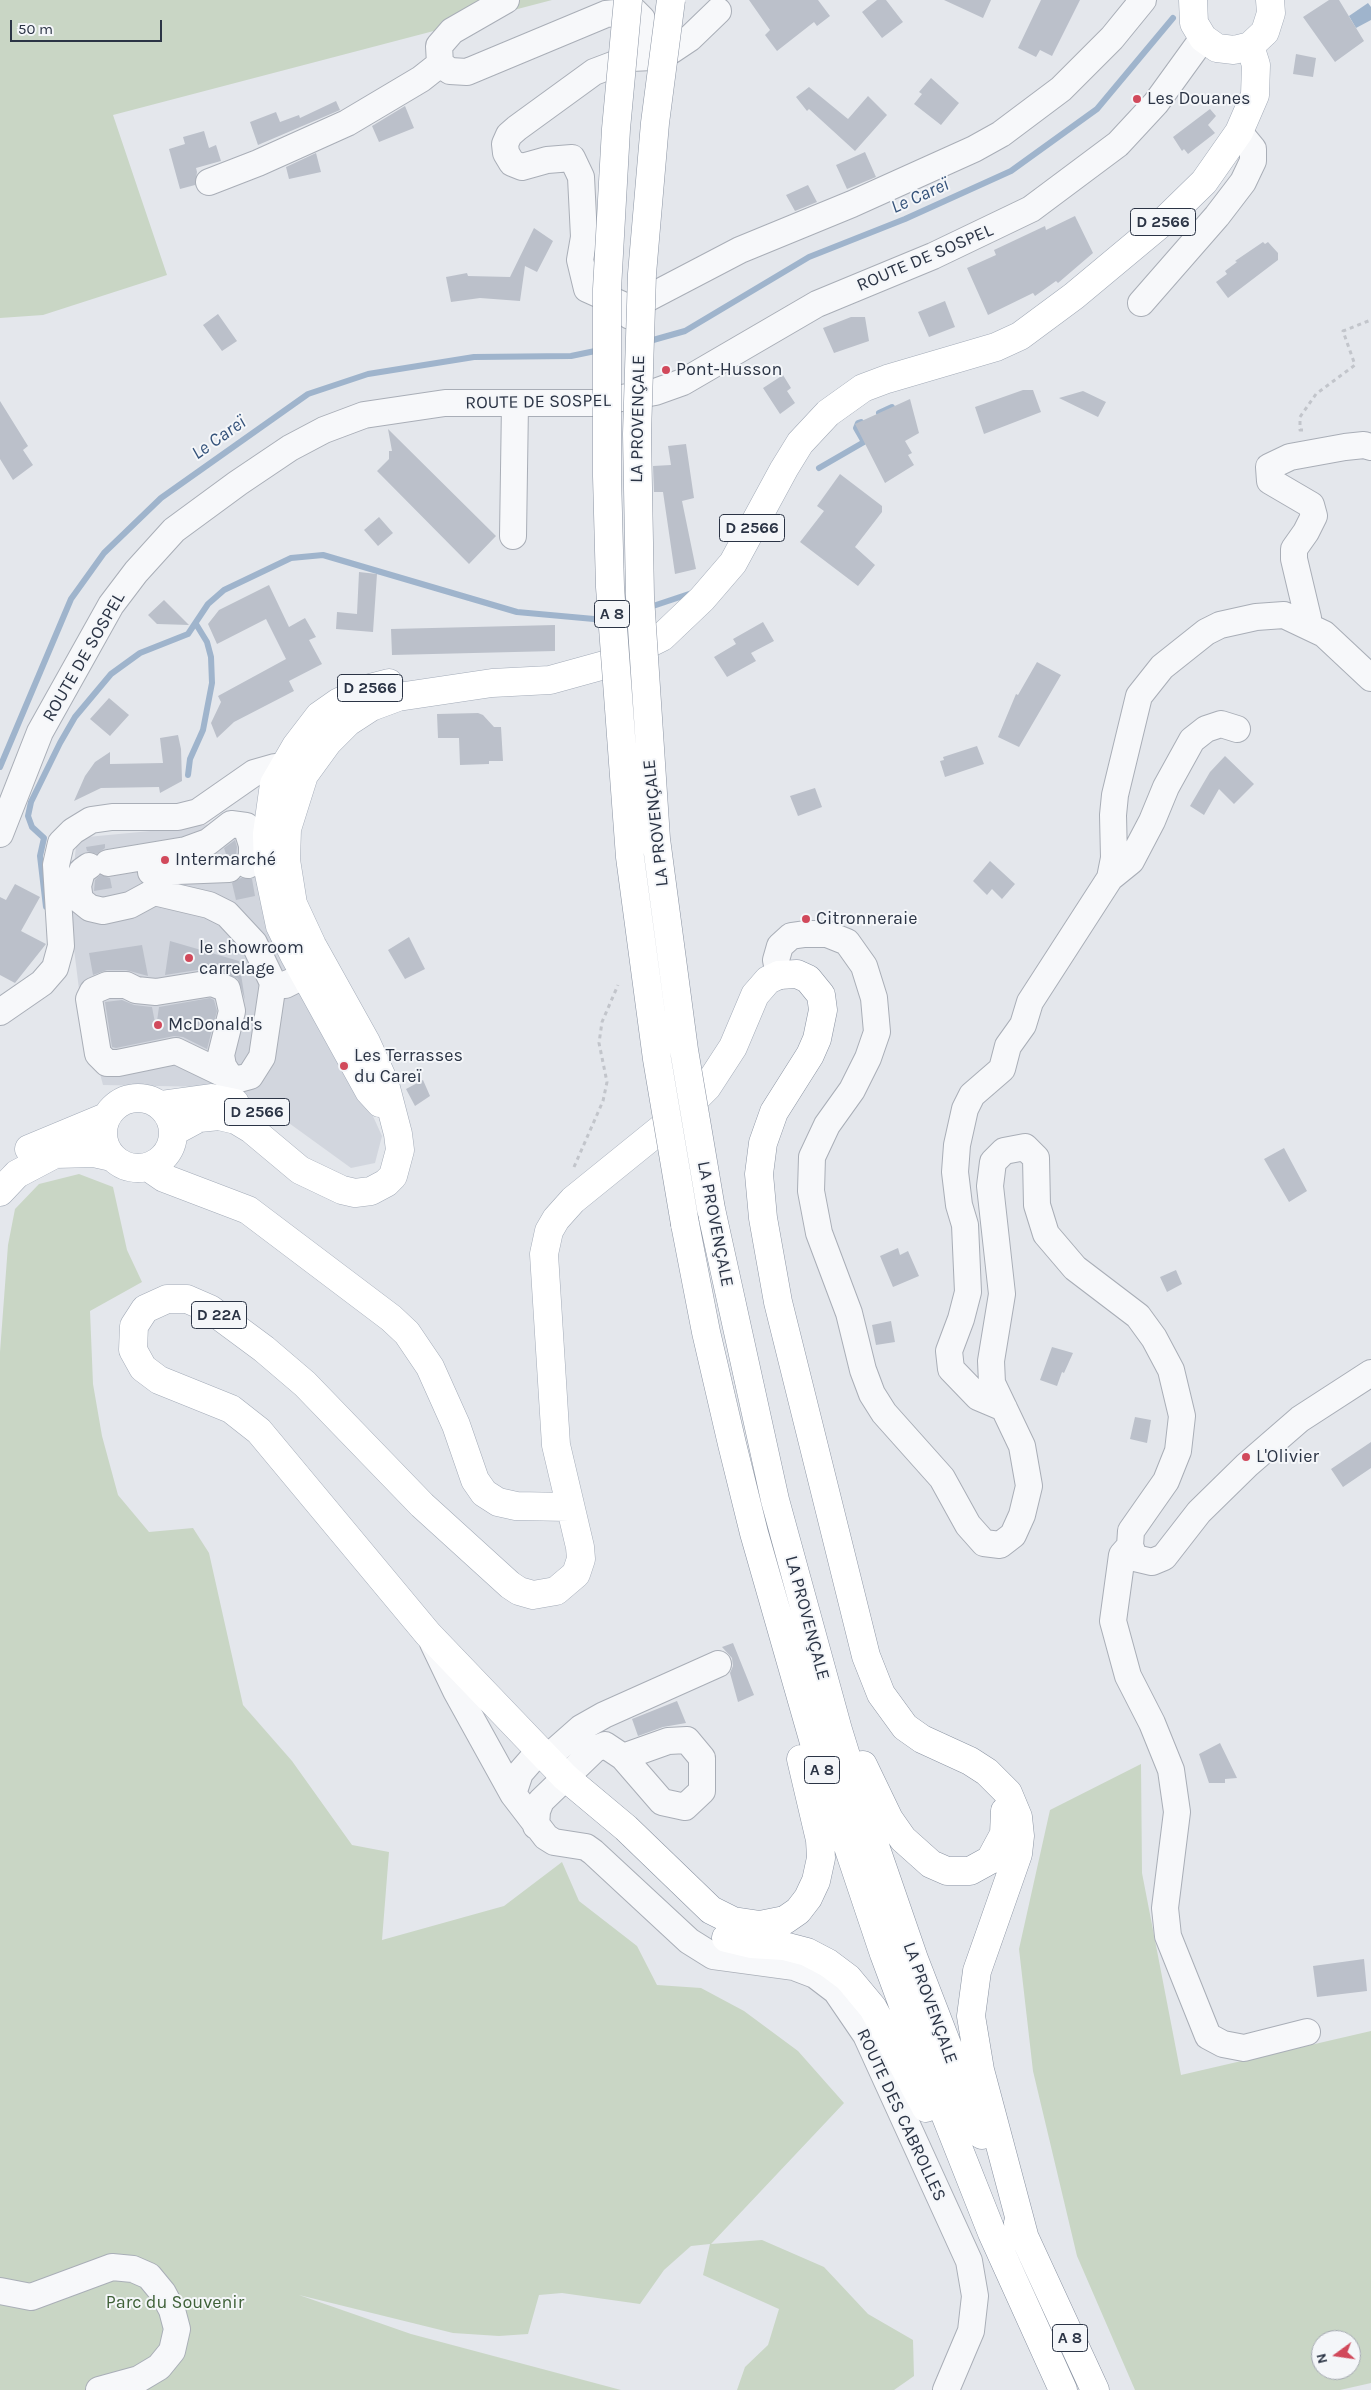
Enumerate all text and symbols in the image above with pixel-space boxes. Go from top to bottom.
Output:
scale bar [12,10,165,42]
text: 50 m [18,20,53,38]
place label: Les Douanes [1147,88,1250,110]
marker: Les Douanes [1131,93,1143,105]
water label: Le Careï [887,173,953,219]
road number: D 2566 [1130,208,1196,236]
street label: ROUTE DE SOSPEL [854,220,996,296]
street label: LA PROVENÇALE [626,355,650,483]
place label: Pont-Husson [676,359,782,381]
marker: Pont-Husson [660,364,672,376]
street label: ROUTE DE SOSPEL [465,390,611,414]
water label: Le Careï [187,411,251,465]
road number: D 2566 [720,514,784,542]
street label: ROUTE DE SOSPEL [38,588,130,726]
road number: A 8 [594,600,630,628]
road number: D 2566 [338,674,402,701]
street label: LA PROVENÇALE [639,758,673,888]
place label: Intermarché [175,849,276,871]
marker: Intermarché [159,854,171,866]
place label: Citronneraie [816,908,918,930]
marker: Citronneraie [800,913,812,925]
place label: le showroom carrelage [199,937,304,980]
marker: le showroom carrelage [183,952,195,964]
place label: McDonald's [168,1014,263,1036]
marker: McDonald's [152,1019,164,1031]
place label: Les Terrasses du Careï [354,1045,463,1088]
marker: Les Terrasses du Careï [338,1060,350,1072]
road number: D 2566 [224,1098,290,1126]
street label: LA PROVENÇALE [692,1159,738,1289]
road number: D 22A [192,1302,246,1328]
place label: L'Olivier [1256,1446,1319,1468]
marker: L'Olivier [1240,1451,1252,1463]
street label: LA PROVENÇALE [780,1553,834,1683]
road number: A 8 [804,1756,840,1784]
street label: LA PROVENÇALE [898,1939,962,2067]
street label: ROUTE DES CABROLLES [851,2025,951,2205]
park label: Parc du Souvenir [106,2292,244,2314]
road number: A 8 [1052,2324,1088,2352]
north arrow [1311,2330,1361,2380]
text: N [1312,2352,1331,2365]

